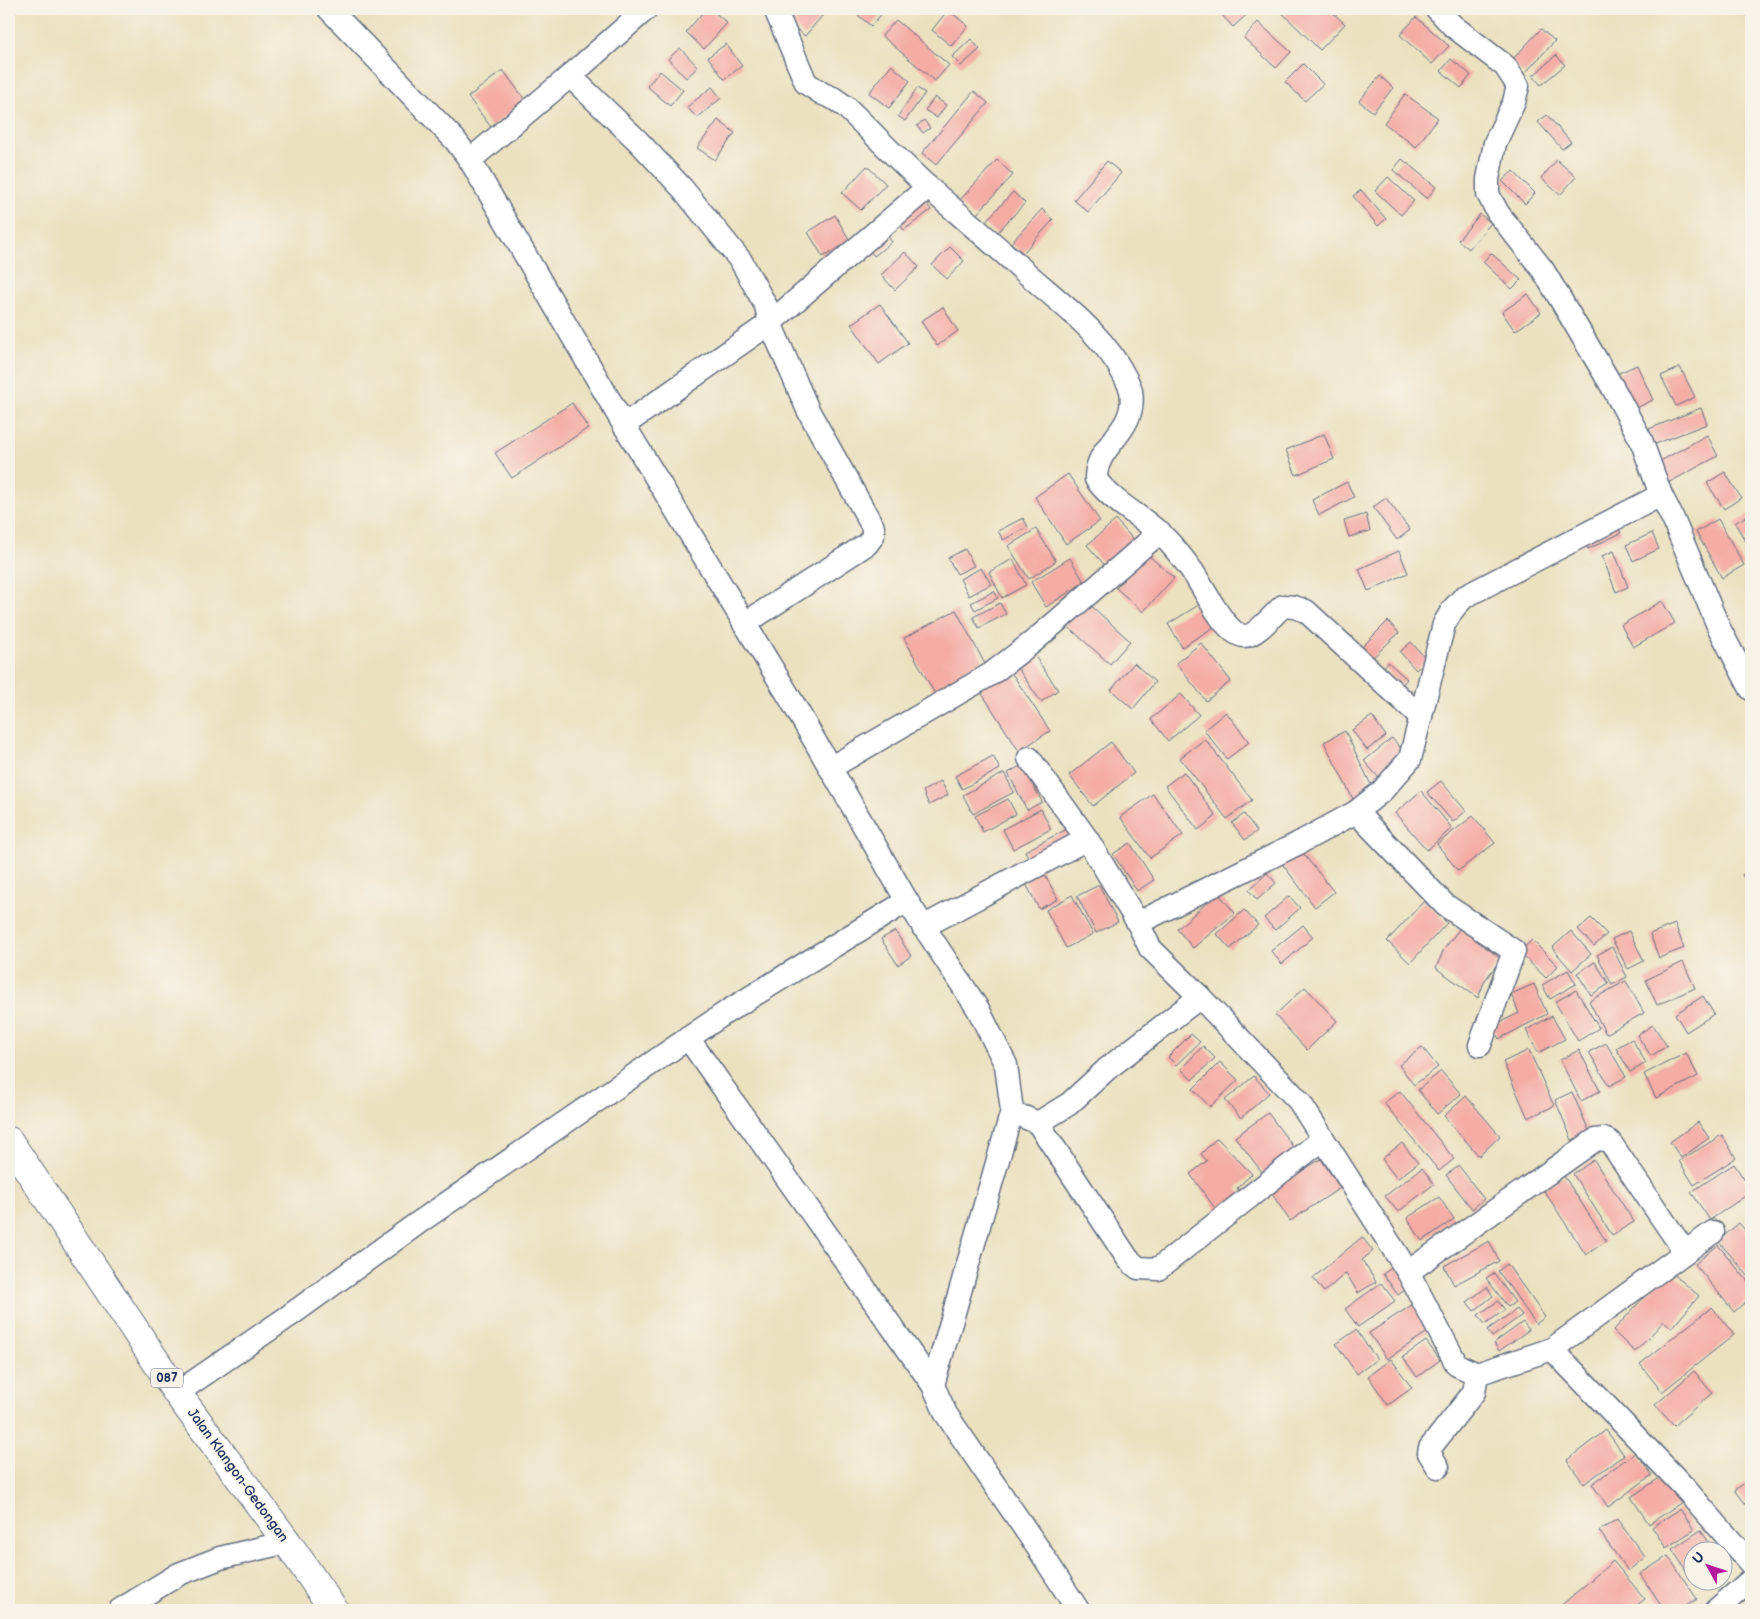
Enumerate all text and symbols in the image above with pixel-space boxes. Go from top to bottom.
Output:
road number: 087 [151,1369,183,1388]
street label: Jalan Klangon-Gedongan [184,1405,292,1545]
north arrow [1682,1542,1732,1592]
text: U [1689,1549,1708,1567]

